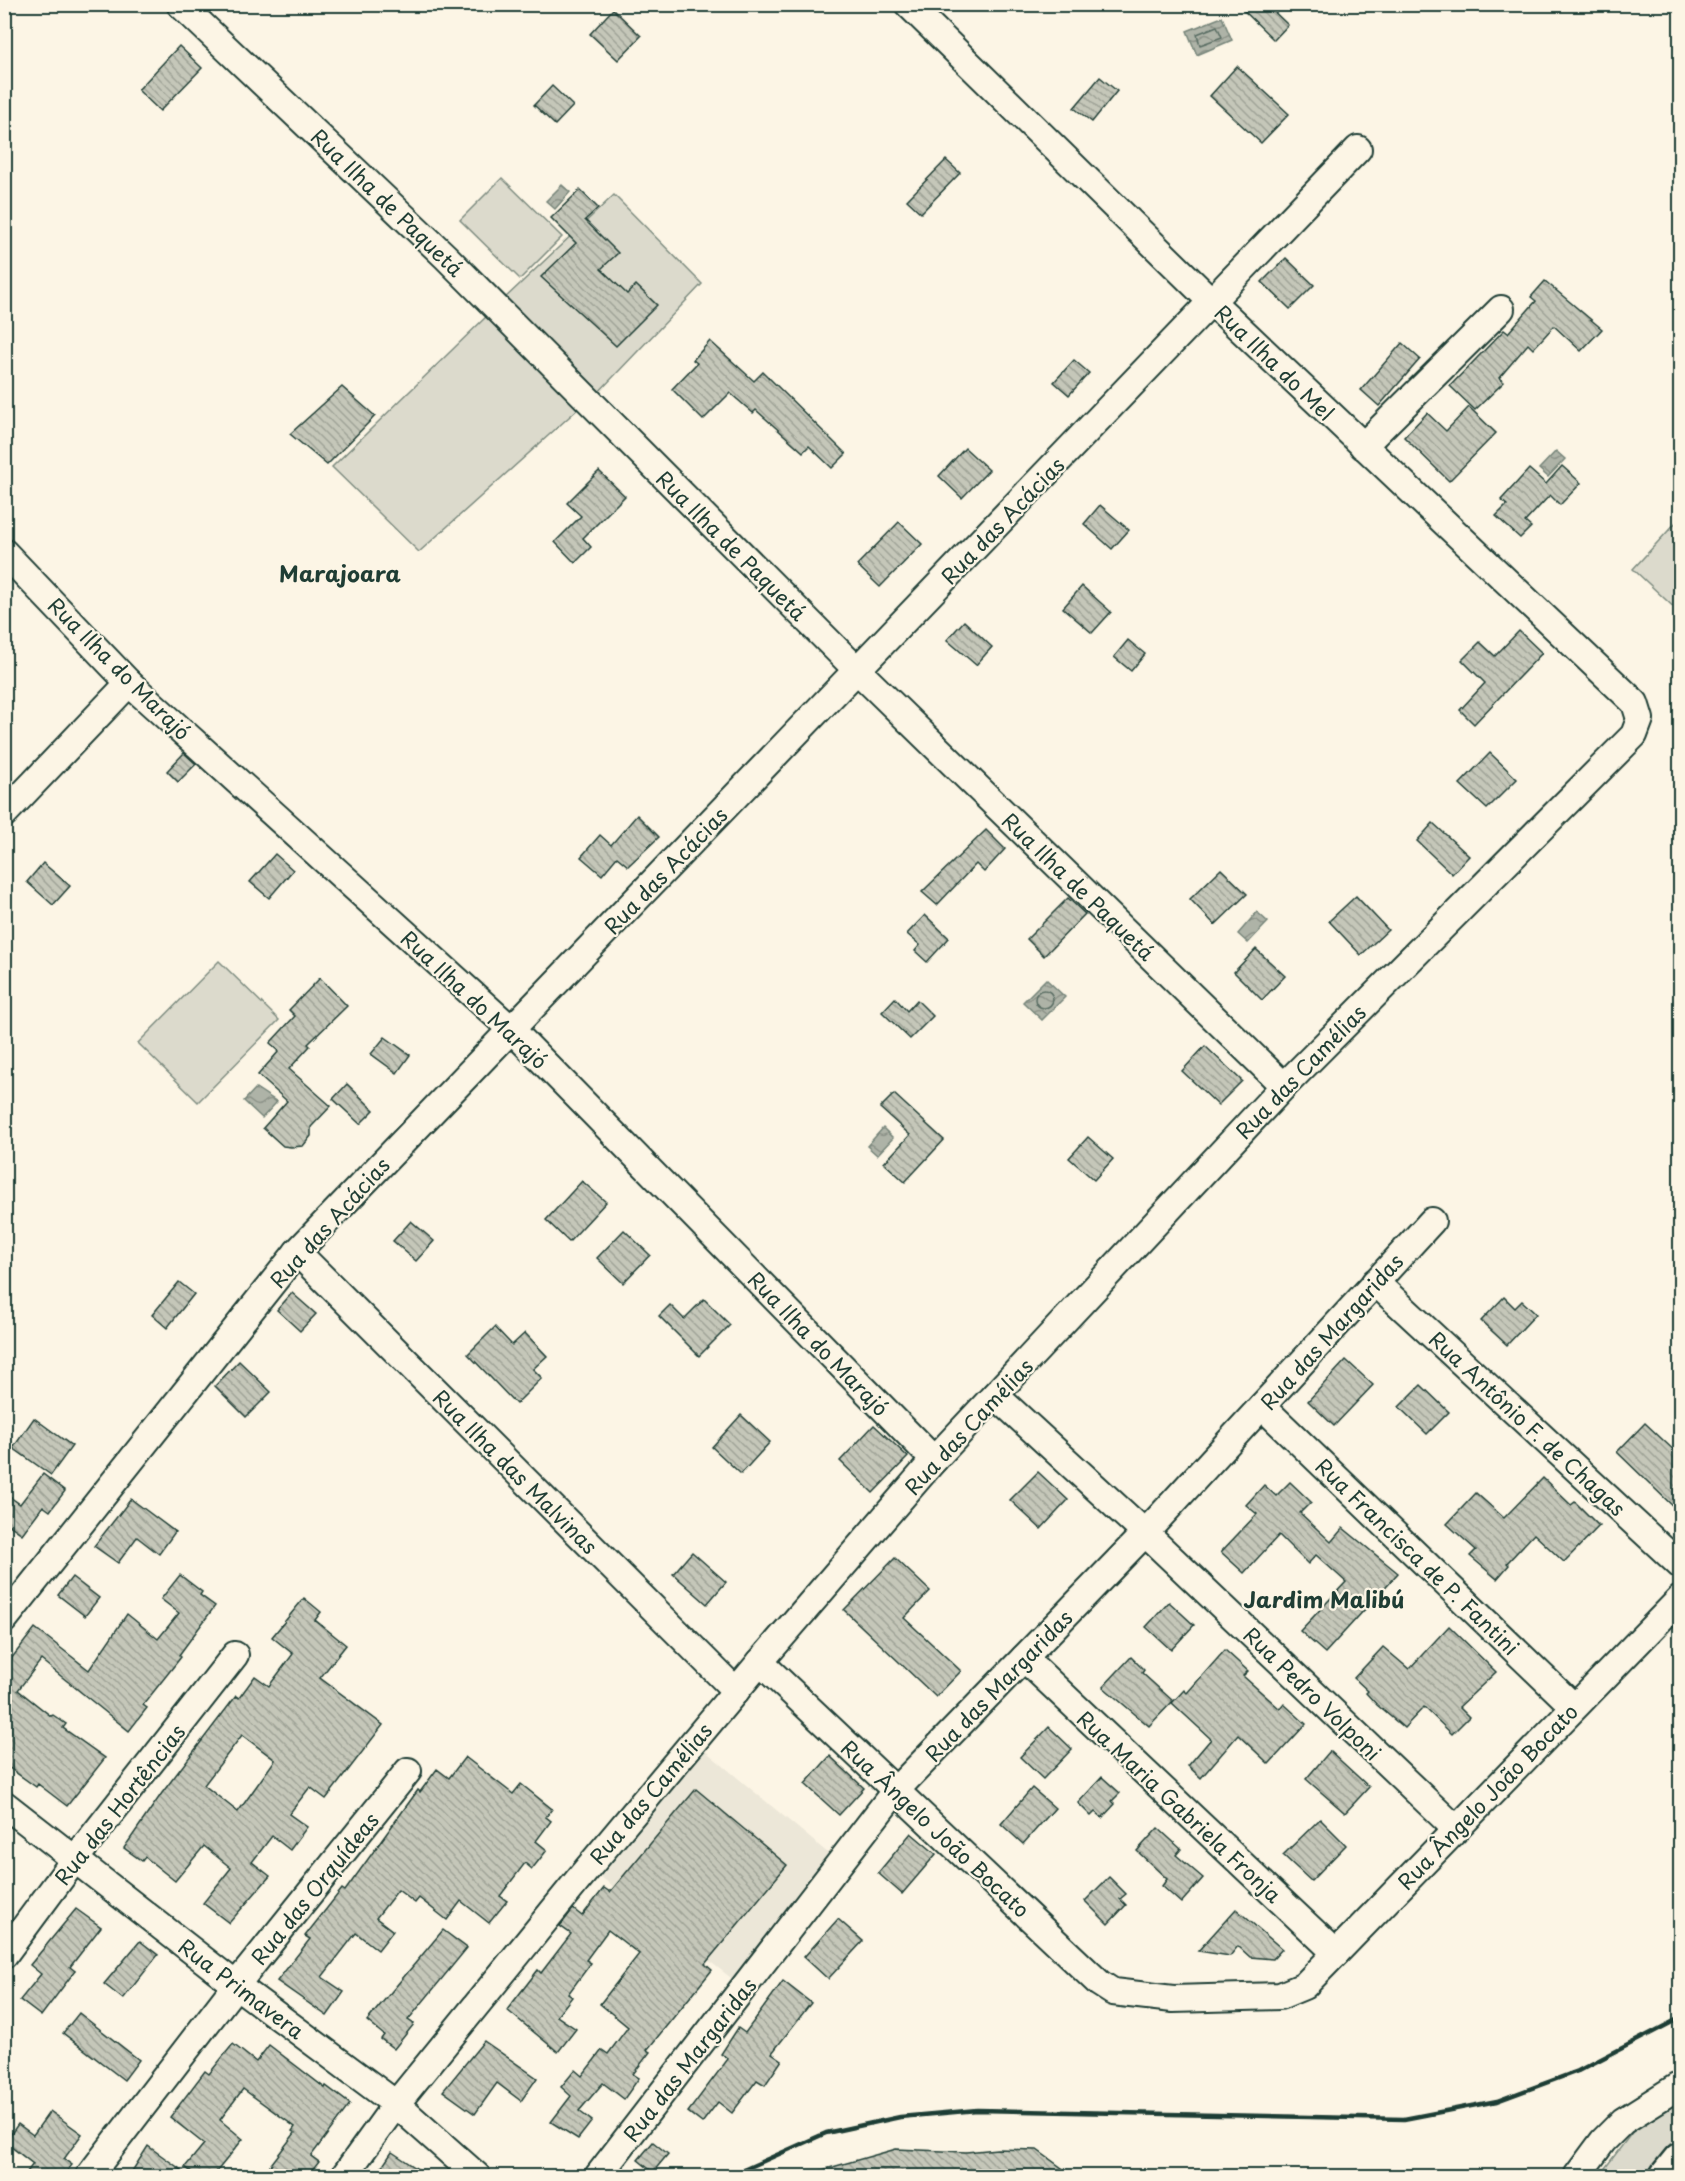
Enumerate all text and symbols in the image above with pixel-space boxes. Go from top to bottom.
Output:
street label: Rua Ilha de Paquetá [304,121,472,283]
street label: Rua Ilha do Mel [1208,297,1342,427]
street label: Rua das Acácias [933,449,1071,591]
street label: Rua Ilha de Paquetá [650,463,814,627]
district label: Marajoara [279,556,402,589]
street label: Rua Ilha do Marajó [41,589,199,747]
street label: Rua das Acácias [596,799,734,941]
street label: Rua Ilha de Paquetá [995,805,1163,967]
street label: Rua Ilha do Marajó [394,922,556,1076]
street label: Rua das Camélias [1227,996,1373,1146]
street label: Rua das Acácias [261,1149,397,1295]
street label: Rua das Margaridas [1252,1246,1410,1416]
street label: Rua Ilha do Marajó [741,1263,897,1423]
street label: Rua Antônio F. de Chagas [1422,1323,1634,1523]
street label: Rua das Camélias [896,1351,1040,1501]
street label: Rua Ilha das Malvinas [426,1381,606,1561]
street label: Rua Francisca de P. Fantini [1309,1450,1527,1662]
district label: Jardim Malibú [1244,1582,1404,1615]
street label: Rua das Margaridas [917,1602,1079,1768]
street label: Rua Pedro Volponi [1237,1619,1389,1767]
street label: Rua Ângelo João Bocato [1389,1696,1585,1896]
street label: Rua Maria Gabriela Fronja [1071,1702,1289,1910]
street label: Rua das Camélias [581,1715,719,1871]
street label: Rua das Hortências [46,1717,192,1891]
street label: Rua Ângelo João Bocato [834,1732,1038,1924]
street label: Rua das Orquídeas [242,1805,386,1971]
street label: Rua Primavera [172,1930,312,2046]
street label: Rua das Margaridas [615,1970,763,2148]

